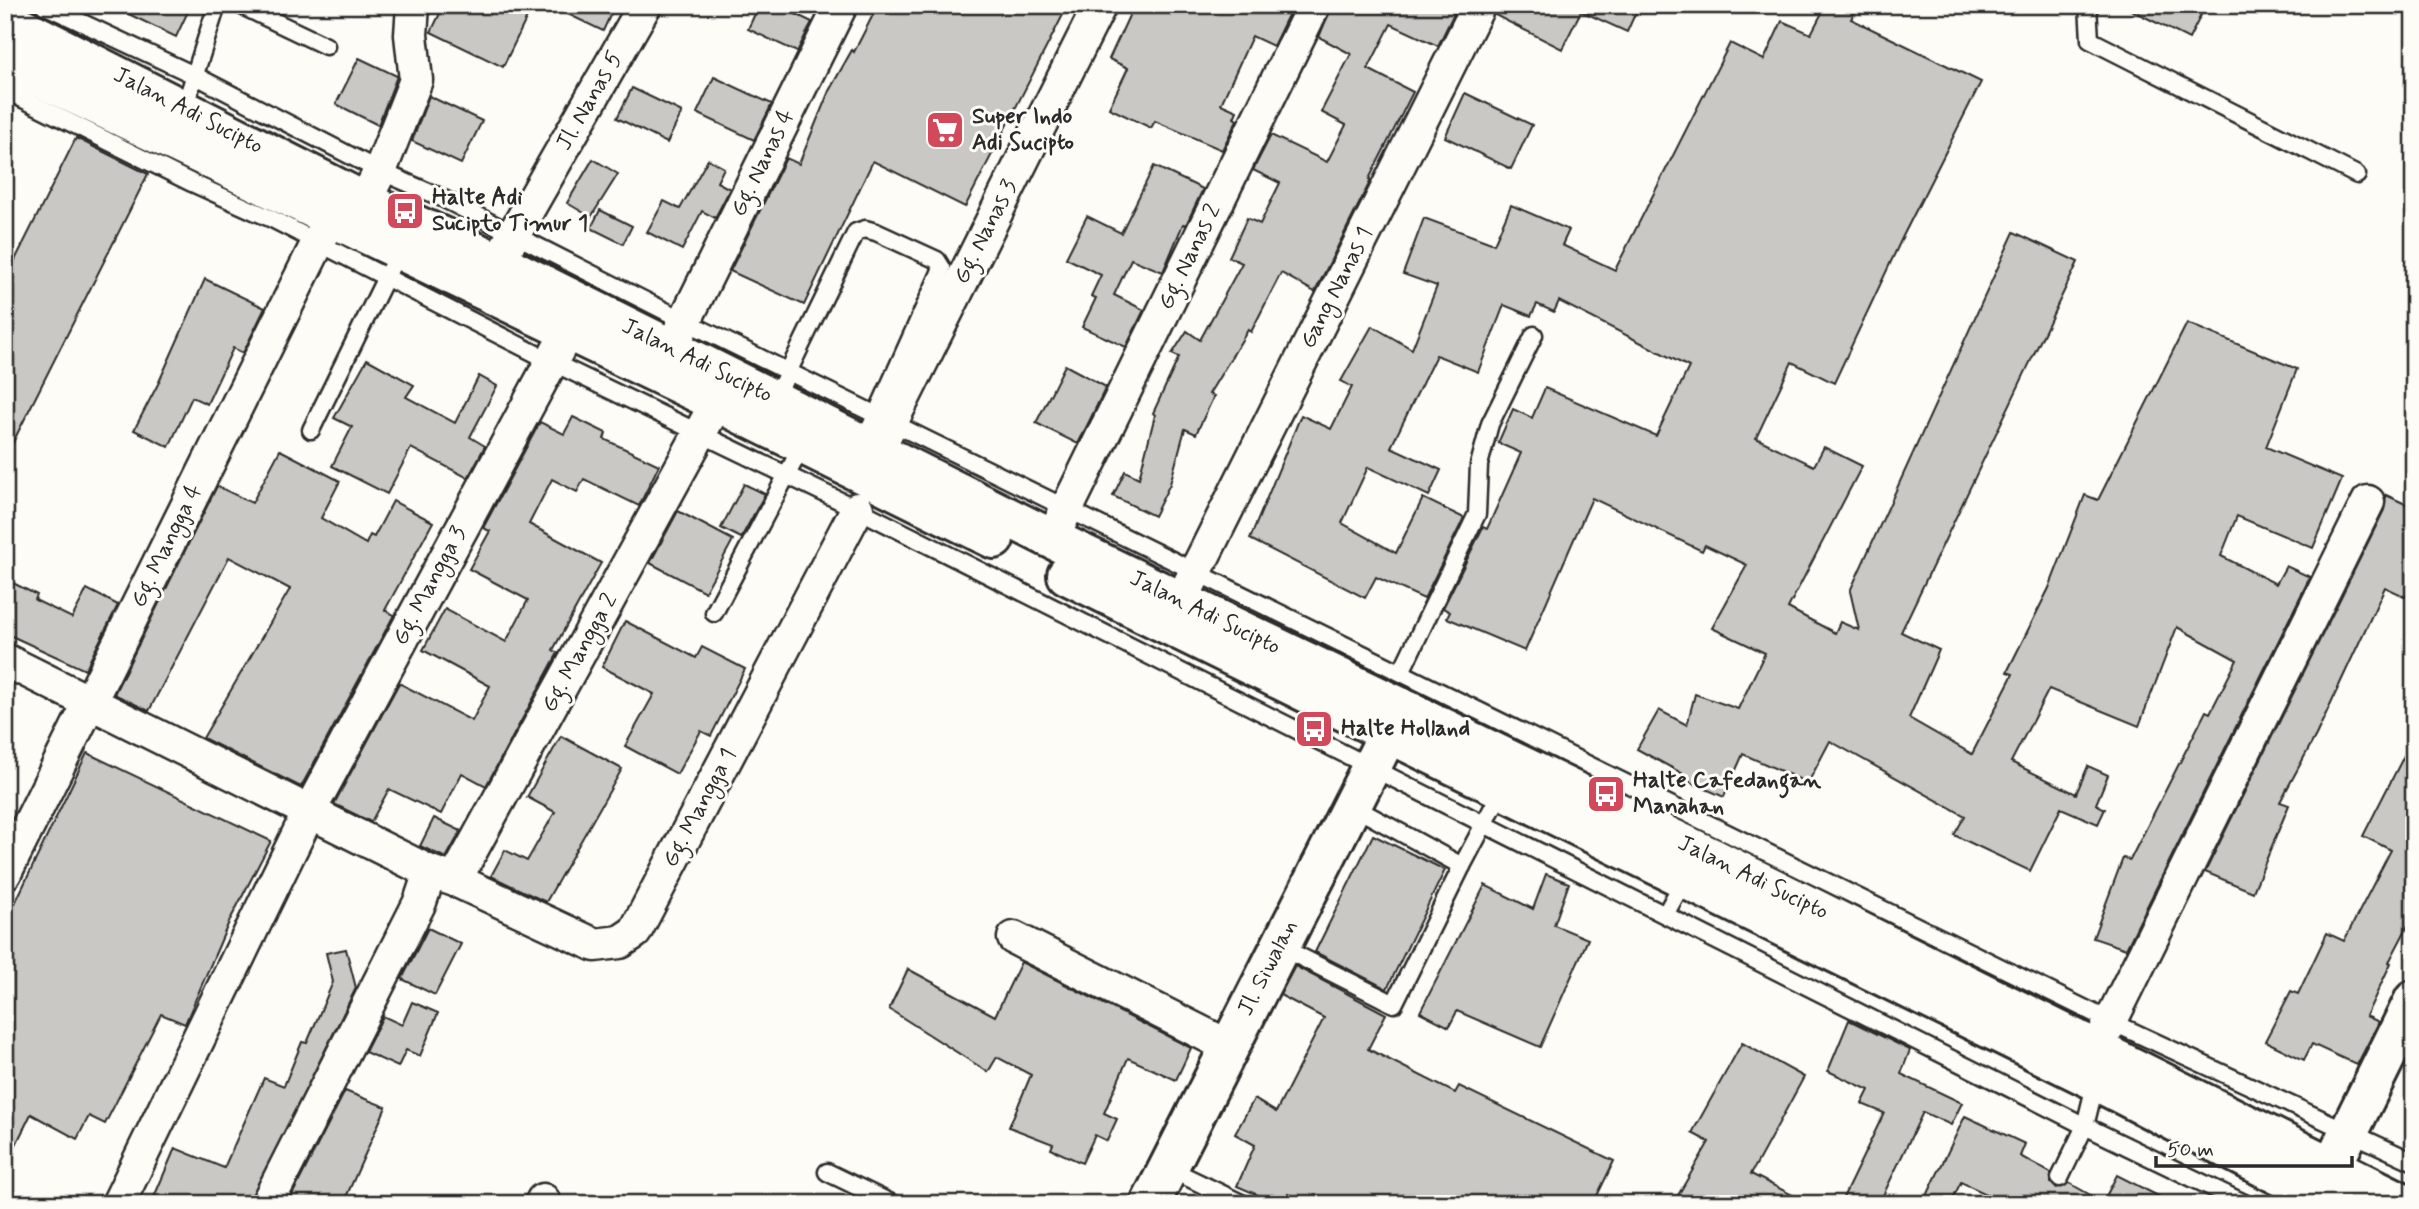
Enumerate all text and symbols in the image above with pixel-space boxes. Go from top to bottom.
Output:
street label: Jl. Nanas 5 [550,46,630,156]
street label: Jalan Adi Sucipto [108,60,268,162]
place label: Super Indo Adi Sucipto [972,102,1074,158]
street label: Gg. Nanas 4 [724,104,804,223]
supermarket icon: Super Indo Adi Sucipto [924,109,966,151]
street label: Gg. Nanas 3 [947,175,1027,290]
place label: Halte Adi Sucipto Timur 1 [432,183,588,239]
bus stop icon: Halte Adi Sucipto Timur 1 [384,190,426,232]
street label: Gg. Nanas 2 [1151,199,1230,316]
street label: Gang Nanas 1 [1294,222,1382,355]
street label: Jalan Adi Sucipto [617,312,777,410]
street label: Gg. Mangga 4 [124,479,212,614]
street label: Gg. Mangga 3 [386,521,476,652]
street label: Jalan Adi Sucipto [1125,564,1285,662]
street label: Gg. Mangga 2 [535,588,627,719]
bus stop icon: Halte Holland [1293,708,1335,750]
place label: Halte Holland [1341,714,1470,744]
street label: Gg. Mangga 1 [656,743,746,874]
place label: Halte Cafedangan Manahan [1633,766,1822,822]
bus stop icon: Halte Cafedangan Manahan [1585,773,1627,815]
street label: Jalan Adi Sucipto [1673,829,1833,927]
street label: Jl. Siwalan [1231,915,1305,1021]
scale bar [2156,1125,2352,1169]
text: 50 m [2167,1136,2214,1164]

